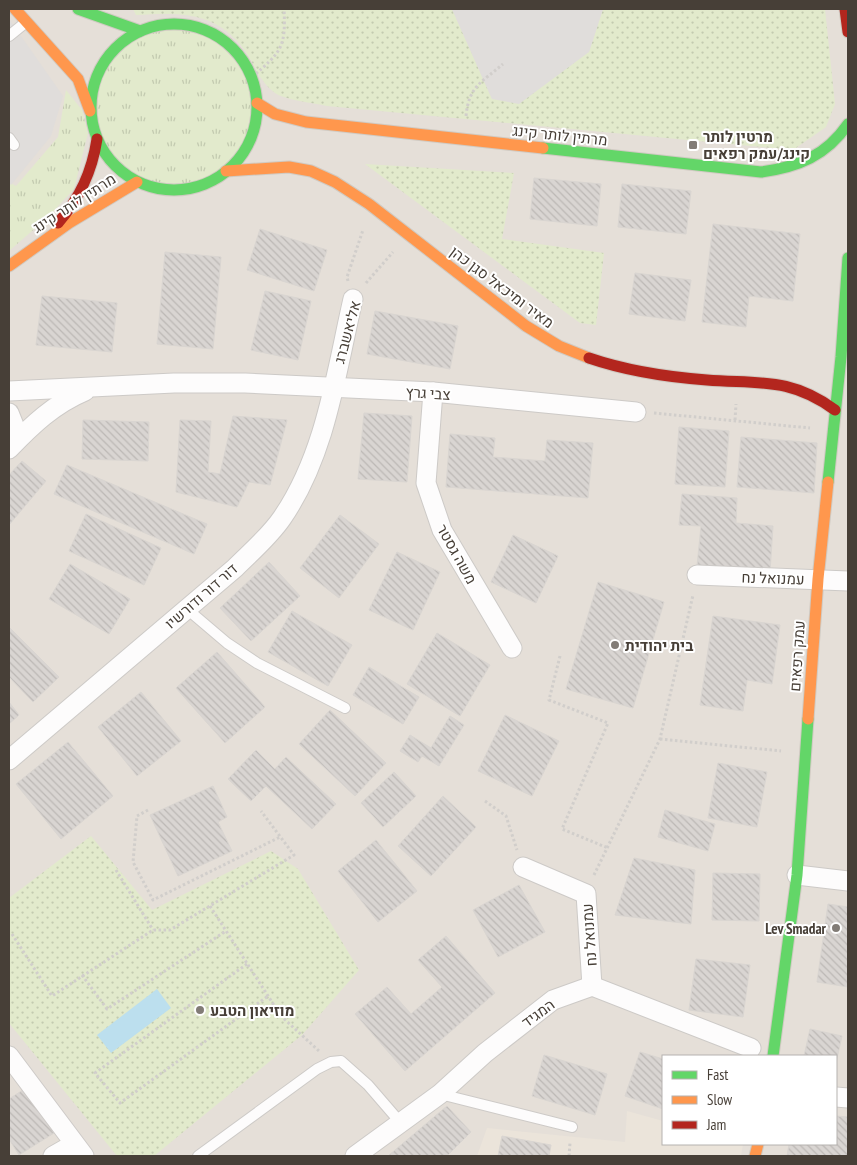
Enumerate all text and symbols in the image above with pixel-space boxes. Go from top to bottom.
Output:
street label: מרתין לותר קינג [512,121,608,149]
place label: מרטין לותר קינג/עמק רפאים [703,127,810,163]
marker: מרטין לותר קינג/עמק רפאים [687,139,699,151]
street label: מרתין לותר קינג [29,169,119,237]
street label: מאיר ומיכאל סגן כהן [446,242,558,332]
street label: אליאשברג [329,298,365,366]
street label: צבי גרץ [405,382,451,404]
street label: משה גסטר [433,521,481,587]
street label: דור דור ודורשיו [161,559,241,633]
street label: עמנואל נח [741,567,805,589]
street label: עמק רפאים [785,620,809,692]
place label: בית יהודית [625,636,693,655]
marker: בית יהודית [609,639,621,651]
street label: עמנואל נח [577,903,601,967]
place label: Lev Smadar [765,919,827,938]
marker: Lev Smadar [830,922,842,934]
street label: המגיד [518,995,558,1031]
place label: מוזיאון הטבע [210,1001,295,1020]
marker: מוזיאון הטבע [194,1004,206,1016]
legend [662,1055,837,1145]
text: Fast [707,1065,728,1084]
text: Slow [707,1090,732,1109]
text: Jam [706,1115,726,1134]

